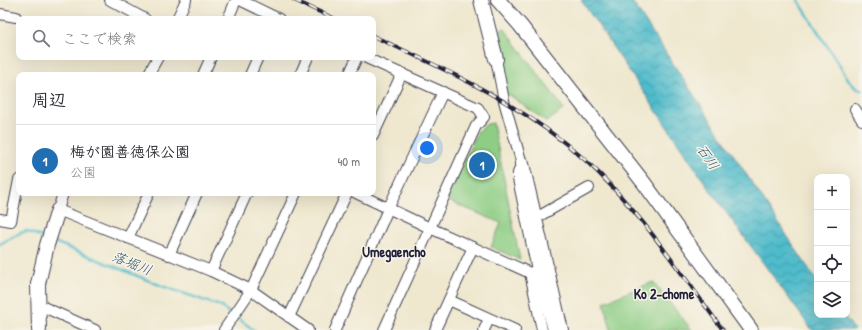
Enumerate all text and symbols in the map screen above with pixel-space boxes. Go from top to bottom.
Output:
search box [16,16,376,60]
icon: search [30,27,52,49]
text: ここで検索 [62,28,137,49]
text: 周辺 [32,88,66,111]
your location [417,138,437,158]
water label: 石川 [693,140,724,174]
text: 梅が園善徳保公園 [70,141,190,162]
pin: 1 [469,150,495,180]
text: 1 [43,152,47,170]
text: 40 m [337,152,360,170]
text: 公園 [70,163,96,181]
map controls [814,174,850,318]
button: + [814,174,850,210]
button: − [814,210,850,246]
district label: Umegaencho [362,242,426,263]
water label: 落堀川 [109,246,155,279]
button: locate [814,246,850,282]
button: layers [814,282,850,318]
district label: Ko 2-chome [634,284,695,303]

